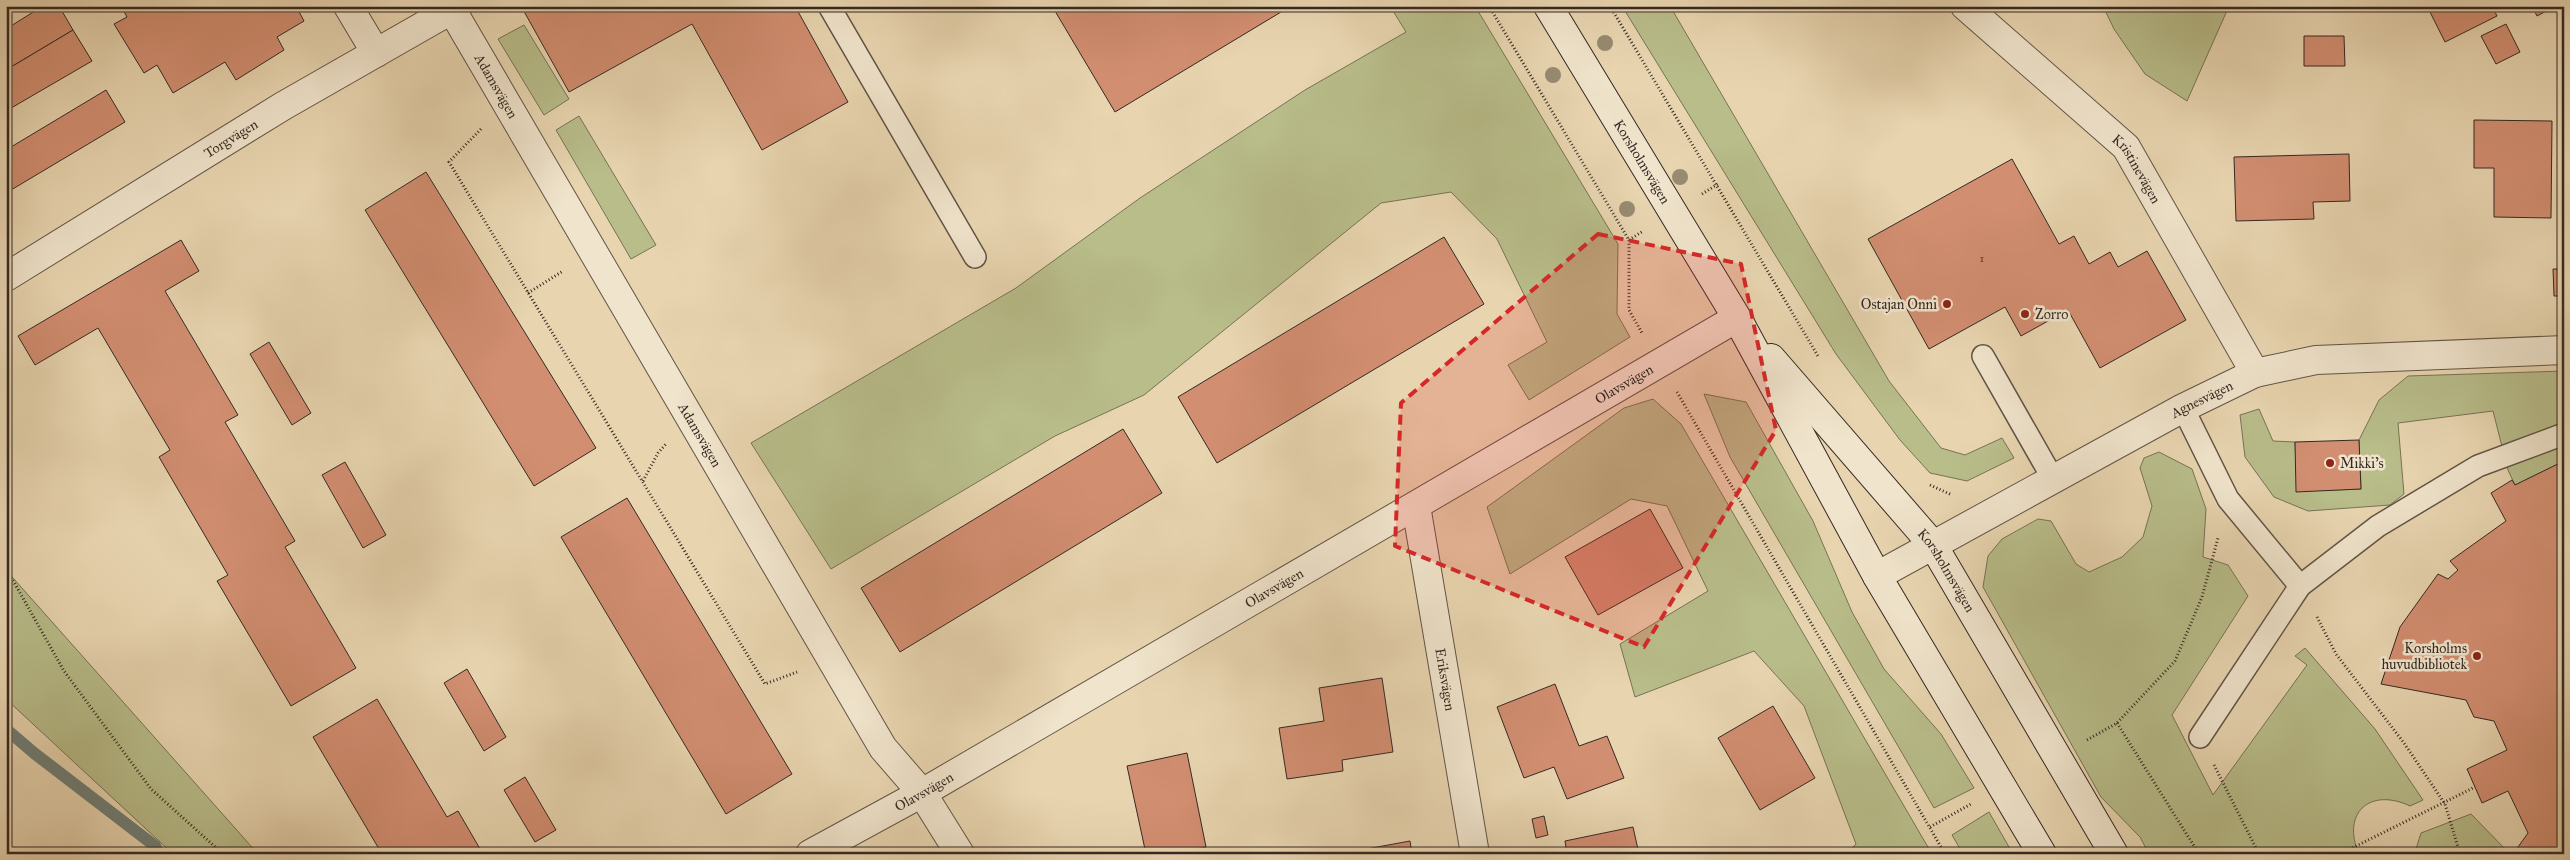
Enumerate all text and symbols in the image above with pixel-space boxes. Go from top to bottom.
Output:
street label: Adamsvägen [470,50,522,122]
street label: Torgvägen [201,115,261,162]
street label: Korsholmsvägen [1610,117,1674,207]
street label: Kristinevägen [2108,131,2165,207]
house number: 1 [1980,252,1984,265]
place label: Ostajan Onni [1861,296,1937,313]
marker: Ostajan Onni [1941,298,1953,310]
place label: Zorro [2035,306,2068,323]
marker: Zorro [2019,308,2031,320]
street label: Olavsvägen [1592,360,1657,408]
street label: Agnesvägen [2167,377,2236,422]
street label: Adamsvägen [674,399,725,471]
place label: Mikki's [2340,455,2384,472]
marker: Mikki's [2324,457,2336,469]
street label: Korsholmsvägen [1914,525,1979,616]
street label: Olavsvägen [1242,564,1307,612]
place label: Korsholms huvudbibliotek [2381,640,2467,673]
street label: Eriksvägen [1431,647,1459,713]
marker: Korsholms huvudbibliotek [2471,650,2483,662]
street label: Olavsvägen [892,768,957,815]

